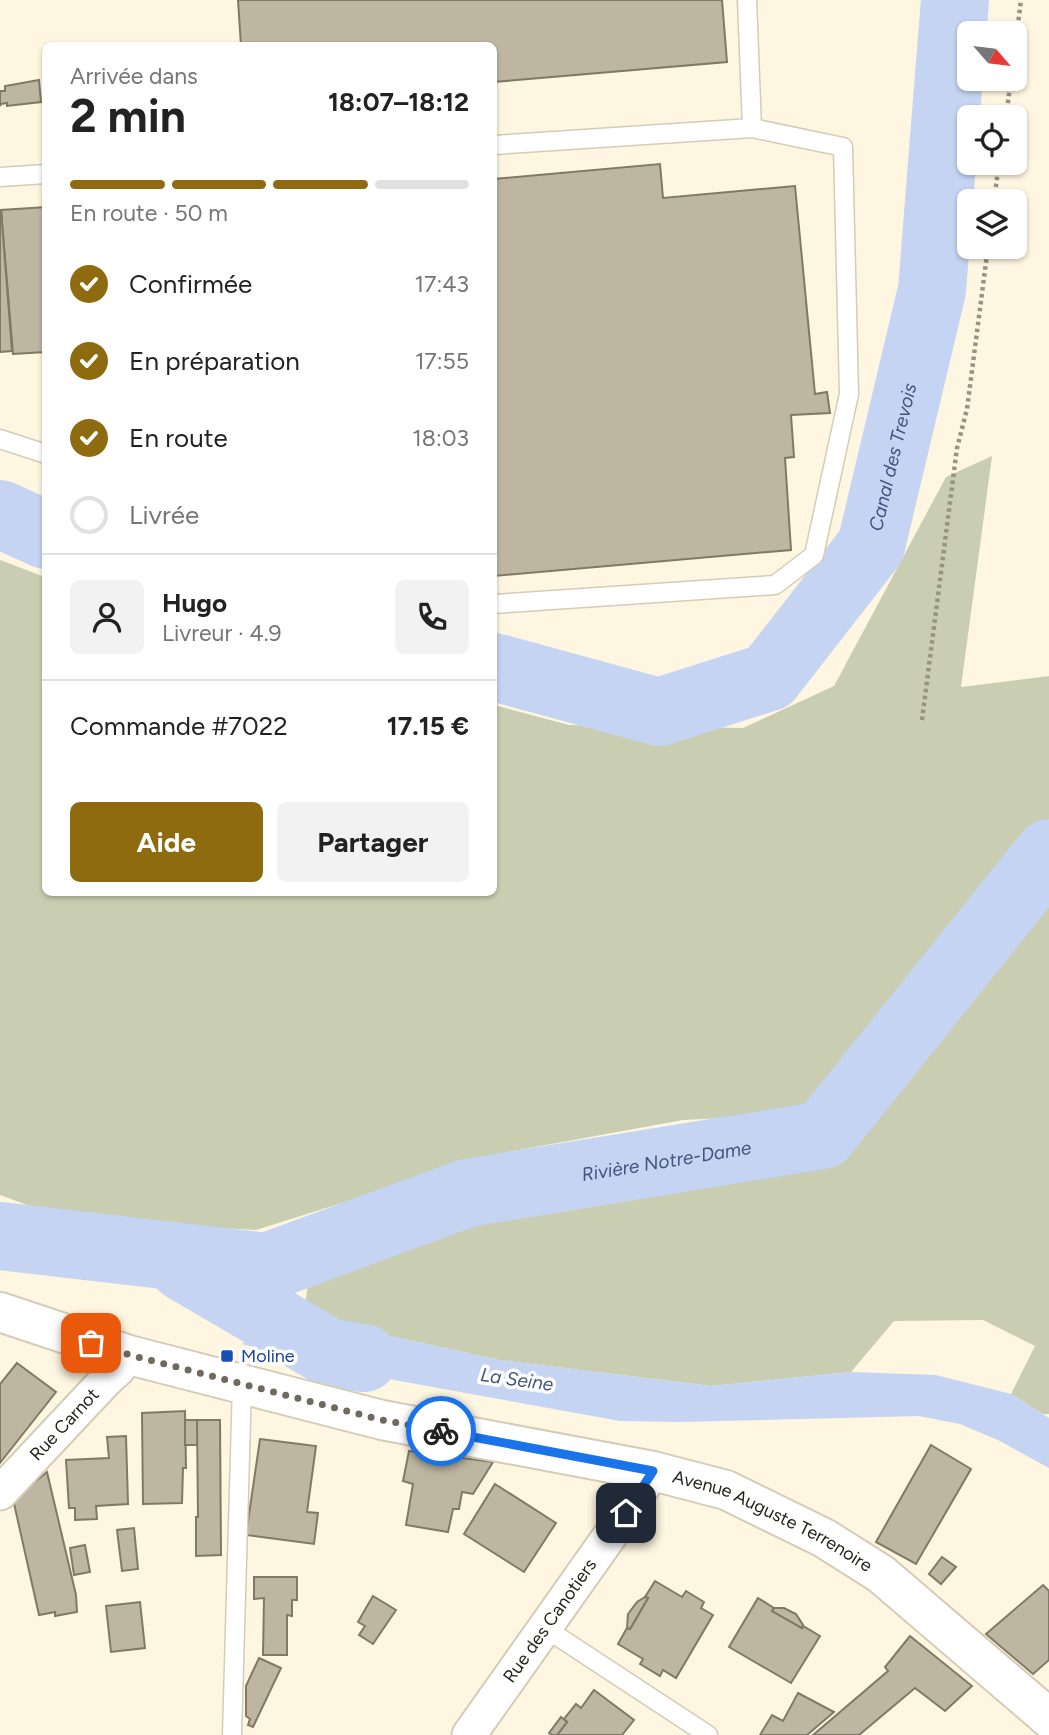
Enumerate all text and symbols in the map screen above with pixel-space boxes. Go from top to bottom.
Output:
north arrow [957,21,1027,91]
map controls [957,21,1027,259]
text: Arrivée dans [70,62,198,90]
text: 18:07–18:12 [328,86,469,118]
text: 2 min [70,88,186,144]
button: locate [957,105,1027,175]
button: layers [957,189,1027,259]
text: En route · 50 m [70,199,228,227]
icon: check [70,265,108,303]
text: Confirmée [129,268,252,300]
text: 17:43 [415,270,469,298]
icon: check [70,342,108,380]
text: En préparation [129,345,300,377]
text: 17:55 [415,347,469,375]
water label: Canal des Trevois [864,381,921,533]
icon: check [70,419,108,457]
text: En route [129,422,228,454]
text: 18:03 [412,424,469,452]
text: Livrée [129,499,199,531]
button: person [70,580,144,654]
button: phone [395,580,469,654]
text: Hugo [162,587,227,619]
text: Livreur · 4.9 [162,619,282,647]
text: Commande #7022 [70,710,288,742]
text: 17.15 € [387,710,469,742]
button: Aide [70,802,263,882]
button: Partager [277,802,469,882]
water label: Rivière Notre-Dame [580,1136,753,1186]
pin [61,1313,121,1373]
icon: bag [72,1324,110,1362]
place label: Moline [241,1345,295,1367]
marker: Moline [219,1348,235,1364]
water label: La Seine [479,1363,555,1396]
street label: Rue Carnot [25,1384,104,1465]
courier [406,1396,476,1466]
icon: bike [422,1412,460,1450]
street label: Avenue Auguste Terrenoire [670,1466,876,1577]
pin [596,1483,656,1543]
icon: home [607,1494,645,1532]
street label: Rue des Canotiers [498,1554,601,1687]

